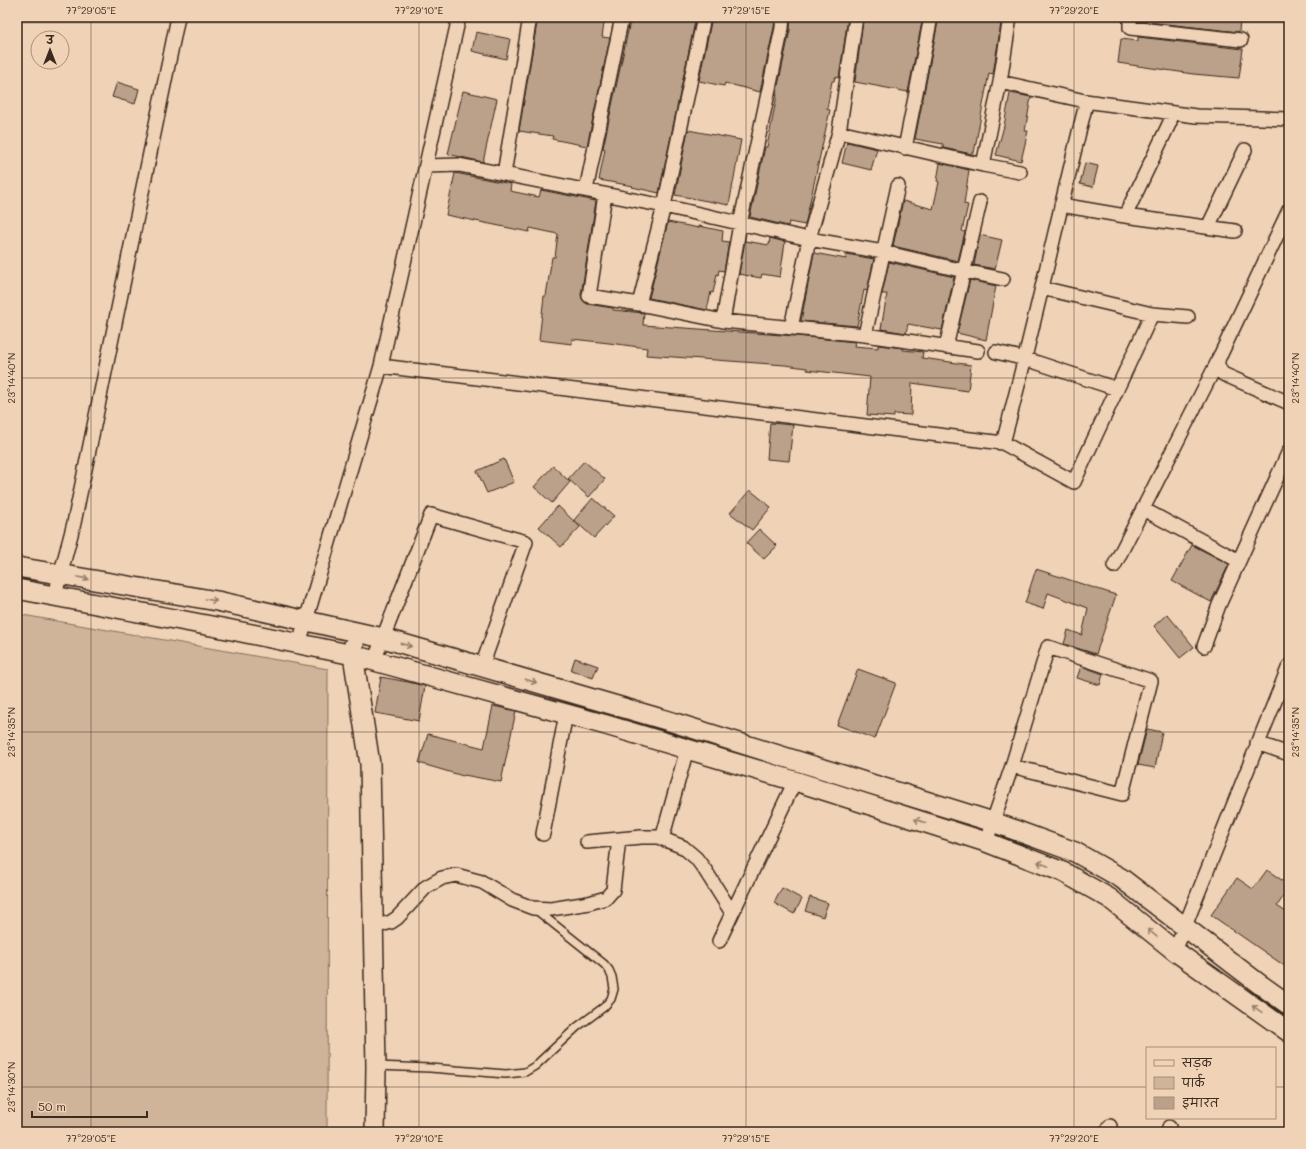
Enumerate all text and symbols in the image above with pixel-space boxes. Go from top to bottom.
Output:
text: 77°29'05"E [66,3,116,17]
text: 77°29'10"E [395,3,444,17]
text: 77°29'15"E [722,3,770,17]
text: 77°29'20"E [1049,3,1099,17]
north arrow [30,30,70,70]
text: उ [45,32,55,47]
text: 23°14'40"N [4,353,18,403]
text: 23°14'40"N [1288,353,1302,403]
one-way arrow [76,575,89,583]
one-way arrow [204,596,217,604]
one-way arrow [399,642,412,649]
one-way arrow [524,678,537,685]
text: 23°14'35"N [4,707,18,757]
text: 23°14'35"N [1288,707,1302,757]
one-way arrow [914,817,927,824]
one-way arrow [1037,859,1049,867]
one-way arrow [1147,928,1158,937]
one-way arrow [1252,1005,1263,1013]
legend [1146,1047,1276,1119]
text: सड़क [1181,1054,1213,1071]
text: 23°14'30"N [4,1062,18,1112]
text: पार्क [1181,1073,1206,1090]
scale bar [32,1093,147,1119]
text: इमारत [1182,1094,1220,1110]
text: 50 m [38,1098,66,1114]
text: 77°29'05"E [66,1131,116,1145]
text: 77°29'10"E [395,1131,444,1145]
text: 77°29'15"E [722,1131,770,1145]
text: 77°29'20"E [1049,1131,1099,1145]

